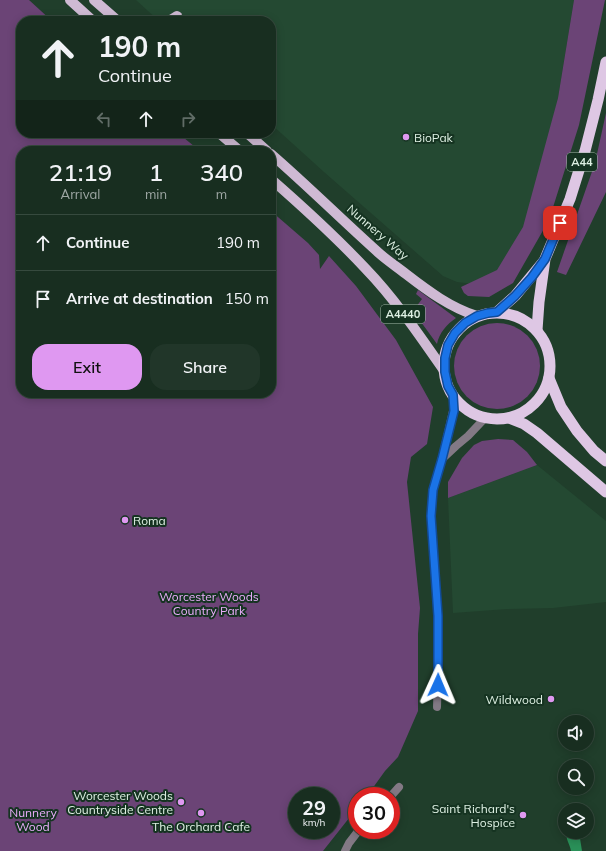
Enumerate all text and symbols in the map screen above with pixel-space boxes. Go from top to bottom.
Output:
text: 190 m [98,29,181,64]
icon: ahead [32,32,84,84]
text: Continue [98,64,172,87]
icon: left [93,108,115,130]
icon: ahead [135,108,157,130]
icon: right [177,108,199,130]
place label: BioPak [414,130,454,145]
marker: BioPak [401,132,411,142]
road number: A44 [567,153,597,171]
text: 21:19 [49,157,112,187]
text: 1 [149,157,163,187]
text: 340 [200,157,243,187]
text: Arrival [61,186,100,202]
text: min [145,186,167,202]
text: m [216,186,227,202]
street label: Nunnery Way [344,201,412,263]
pin [543,206,577,240]
icon: arrive [549,212,571,234]
icon: ahead [32,232,54,254]
text: Continue [66,233,129,252]
text: 190 m [216,233,260,252]
icon: arrive [32,288,54,310]
text: Arrive at destination [66,289,213,308]
text: 150 m [225,289,269,308]
road number: A4440 [381,305,425,323]
button: Exit [32,344,142,390]
button: Share [150,344,260,390]
place label: Roma [133,513,166,528]
marker: Roma [120,515,130,525]
park label: Worcester Woods Country Park [159,589,259,618]
position arrow [417,664,459,706]
place label: Wildwood [485,692,543,707]
marker: Wildwood [546,694,556,704]
map controls [558,715,594,839]
button: sound [558,715,594,751]
button: search [558,759,594,795]
speed limit sign: 30 [348,787,400,839]
place label: Worcester Woods Countryside Centre [67,788,173,817]
text: 29 [302,795,326,820]
marker: Worcester Woods Countryside Centre [176,797,186,807]
place label: Saint Richard's Hospice [432,801,515,830]
button: layers [558,803,594,839]
park label: Nunnery Wood [9,805,57,834]
marker: The Orchard Cafe [196,808,206,818]
marker: Saint Richard's Hospice [518,810,528,820]
text: km/h [303,816,325,829]
place label: The Orchard Cafe [152,819,250,834]

